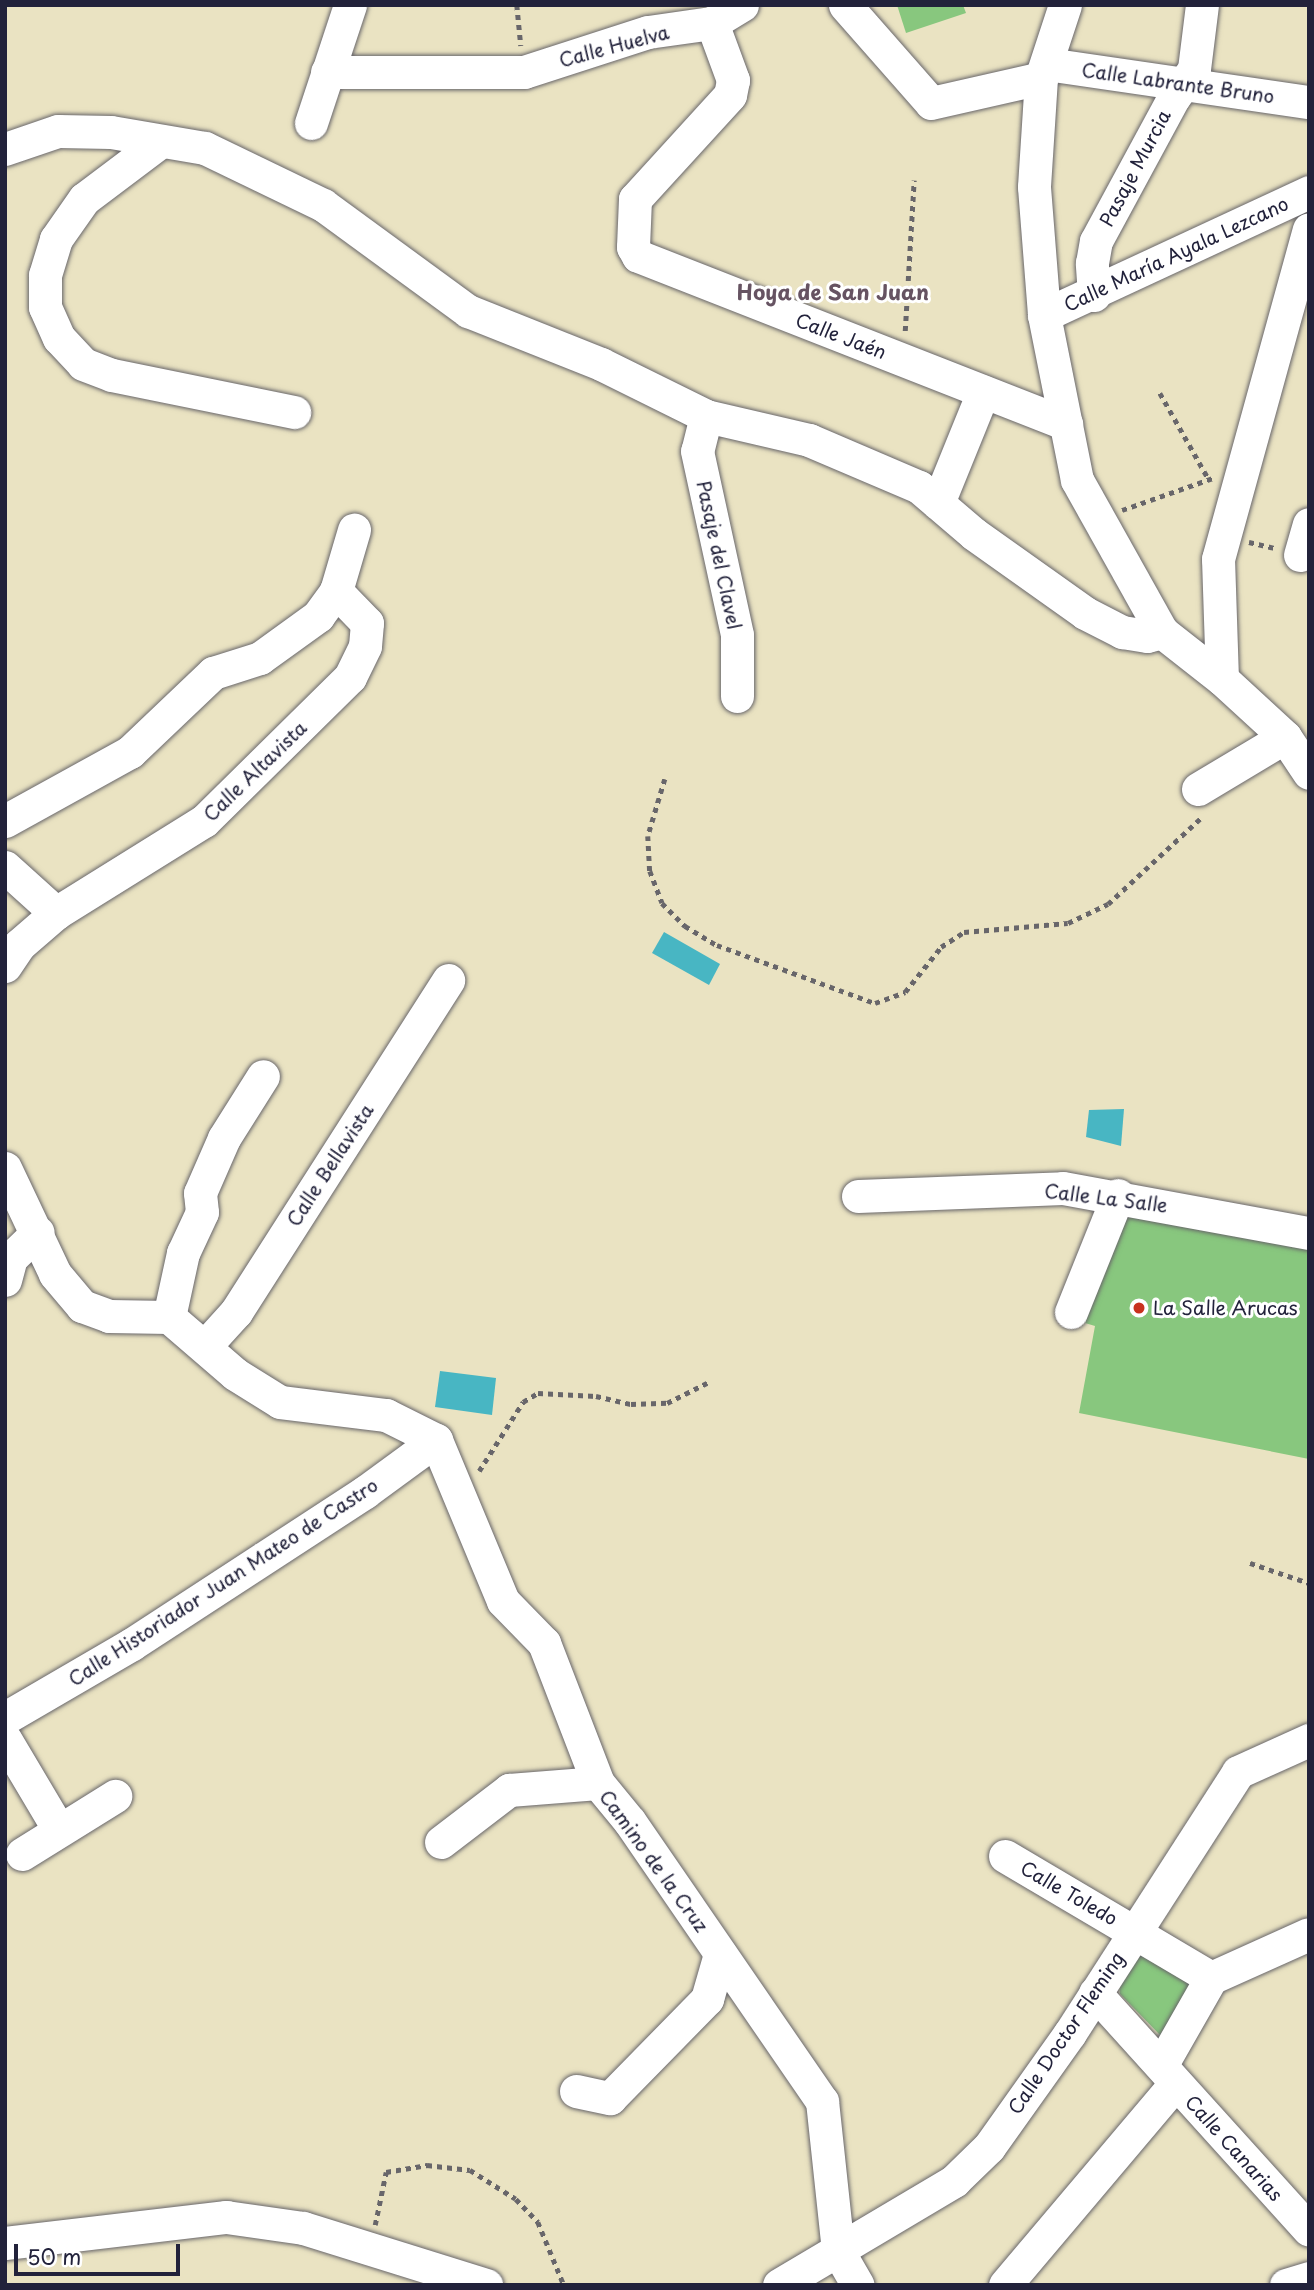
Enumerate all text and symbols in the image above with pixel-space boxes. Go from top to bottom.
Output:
street label: Calle Huelva [555,20,673,72]
street label: Calle Labrante Bruno [1080,58,1276,108]
street label: Pasaje Murcia [1094,105,1176,231]
street label: Calle María Ayala Lezcano [1059,191,1293,317]
district label: Hoya de San Juan [737,278,929,304]
street label: Calle Jaén [792,308,890,364]
street label: Pasaje del Clavel [692,478,746,632]
street label: Calle Altavista [199,716,311,826]
street label: Calle Bellavista [282,1100,378,1230]
street label: Calle La Salle [1043,1179,1169,1217]
place label: La Salle Arucas [1153,1297,1298,1319]
marker: La Salle Arucas [1131,1300,1147,1316]
street label: Calle Historiador Juan Mateo de Castro [63,1473,383,1691]
street label: Camino de la Cruz [595,1786,713,1936]
street label: Calle Toledo [1016,1856,1122,1930]
street label: Calle Doctor Fleming [1003,1947,1129,2119]
street label: Calle Canarias [1180,2090,1288,2206]
scale bar [18,2230,184,2274]
text: 50 m [27,2240,81,2272]

